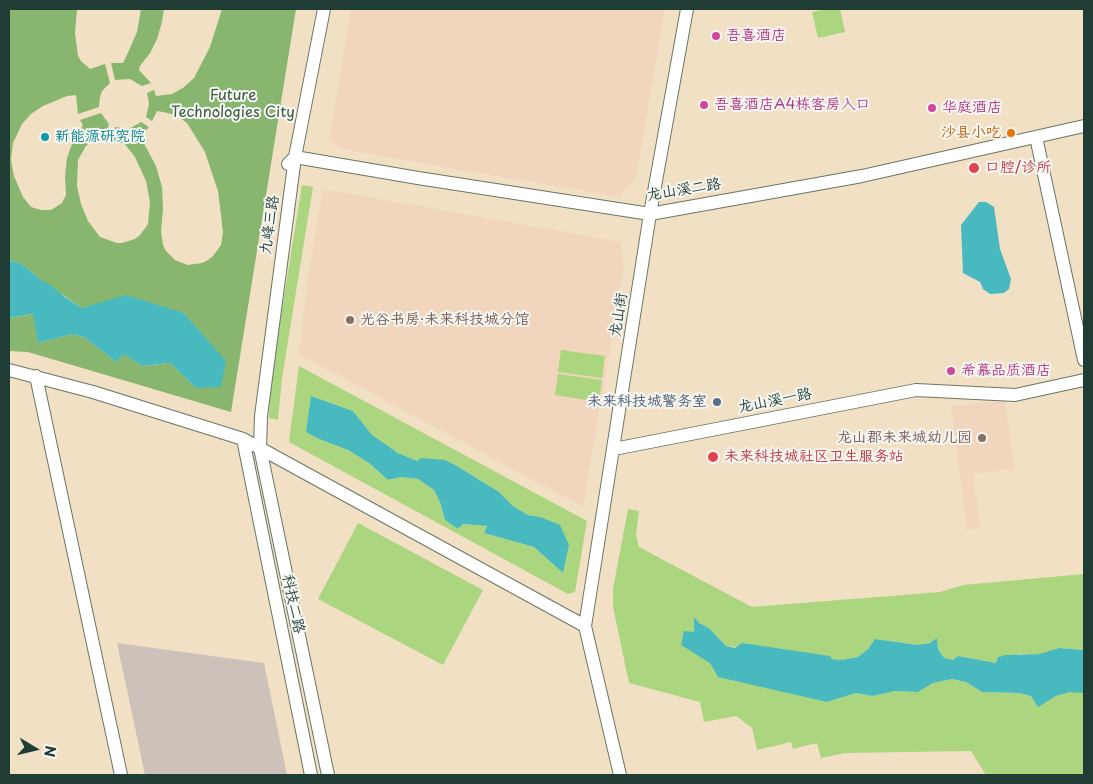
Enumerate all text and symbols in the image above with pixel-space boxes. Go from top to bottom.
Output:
place label: 吾喜酒店 [726,27,786,45]
marker: 吾喜酒店 [710,30,722,42]
park label: Future Technologies City [171,87,295,122]
place label: 吾喜酒店A4栋客房入口 [714,96,870,114]
marker: 吾喜酒店A4栋客房入口 [698,99,710,111]
place label: 华庭酒店 [942,99,1002,117]
marker: 华庭酒店 [926,102,938,114]
place label: 沙县小吃 [941,124,1001,142]
marker: 沙县小吃 [1005,127,1017,139]
place label: 新能源研究院 [55,128,145,146]
marker: 新能源研究院 [39,131,51,143]
place label: 口腔/诊所 [985,159,1051,177]
marker: 口腔/诊所 [967,161,981,175]
street label: 龙山溪二路 [646,175,722,205]
street label: 九峰三路 [257,194,283,256]
street label: 龙山街 [607,291,631,339]
place label: 光谷书房·未来科技城分馆 [360,311,529,329]
marker: 光谷书房·未来科技城分馆 [344,314,356,326]
place label: 希慕品质酒店 [961,362,1051,380]
marker: 希慕品质酒店 [945,365,957,377]
street label: 龙山溪一路 [736,385,814,417]
place label: 未来科技城警务室 [587,393,707,411]
marker: 未来科技城警务室 [711,396,723,408]
place label: 龙山郡未来城幼儿园 [837,429,972,447]
marker: 龙山郡未来城幼儿园 [976,432,988,444]
place label: 未来科技城社区卫生服务站 [724,448,904,466]
marker: 未来科技城社区卫生服务站 [706,450,720,464]
street label: 科技二路 [278,573,308,635]
north arrow [10,724,60,774]
text: N [39,744,62,759]

